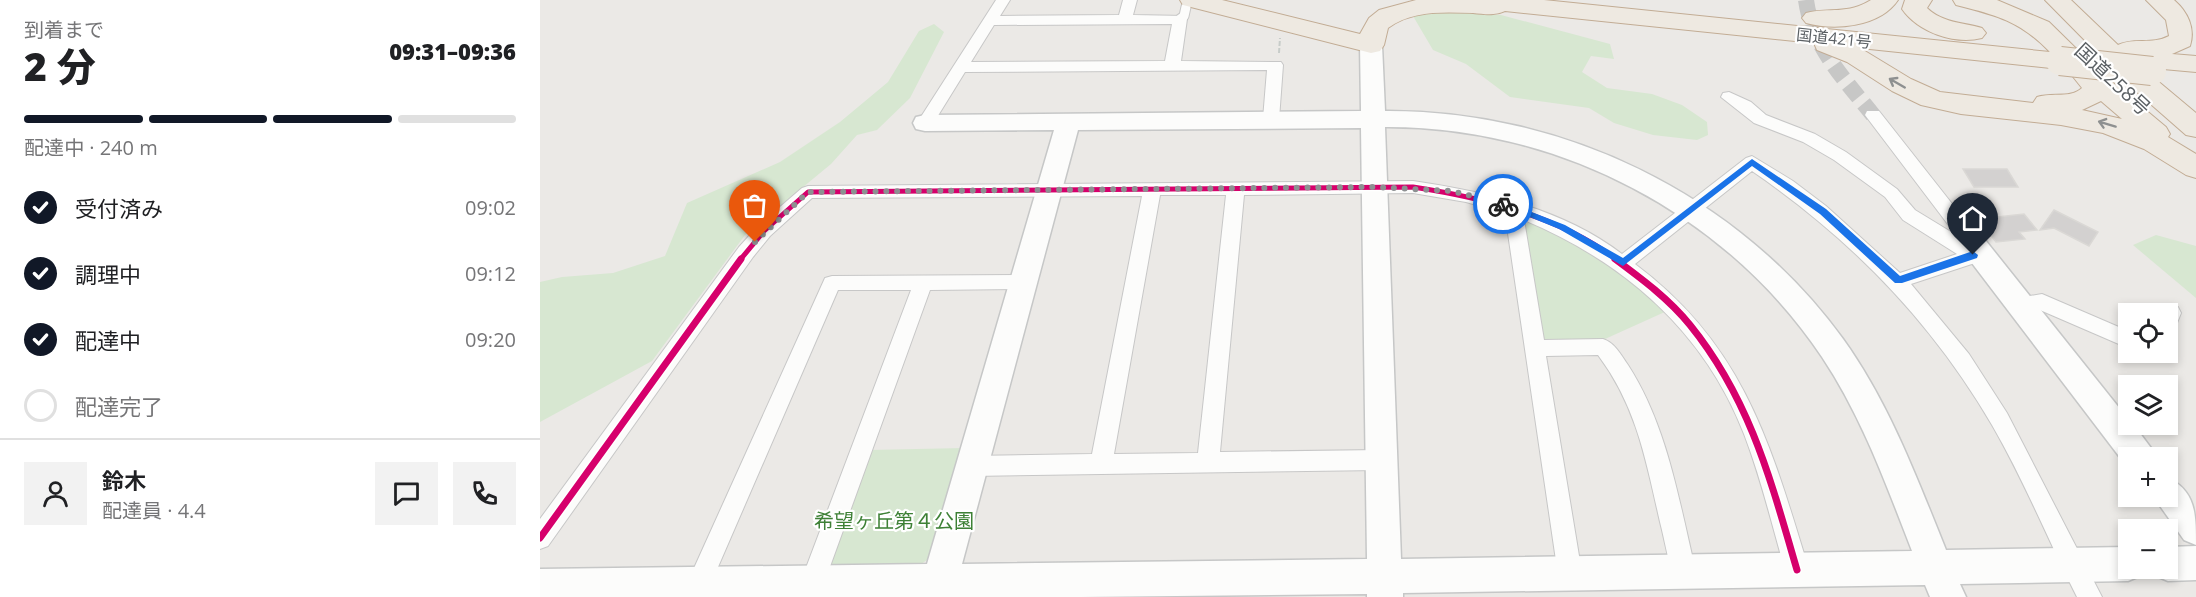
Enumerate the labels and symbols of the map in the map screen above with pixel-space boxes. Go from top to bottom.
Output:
street label: 国道421号 [1795,23,1873,53]
street label: 国道258号 [2069,37,2157,121]
one-way arrow [1889,77,1906,89]
one-way arrow [2098,118,2117,129]
courier [1473,174,1533,234]
pin [729,180,780,242]
pin [1947,193,1998,255]
park label: 希望ヶ丘第４公園 [814,507,974,534]

